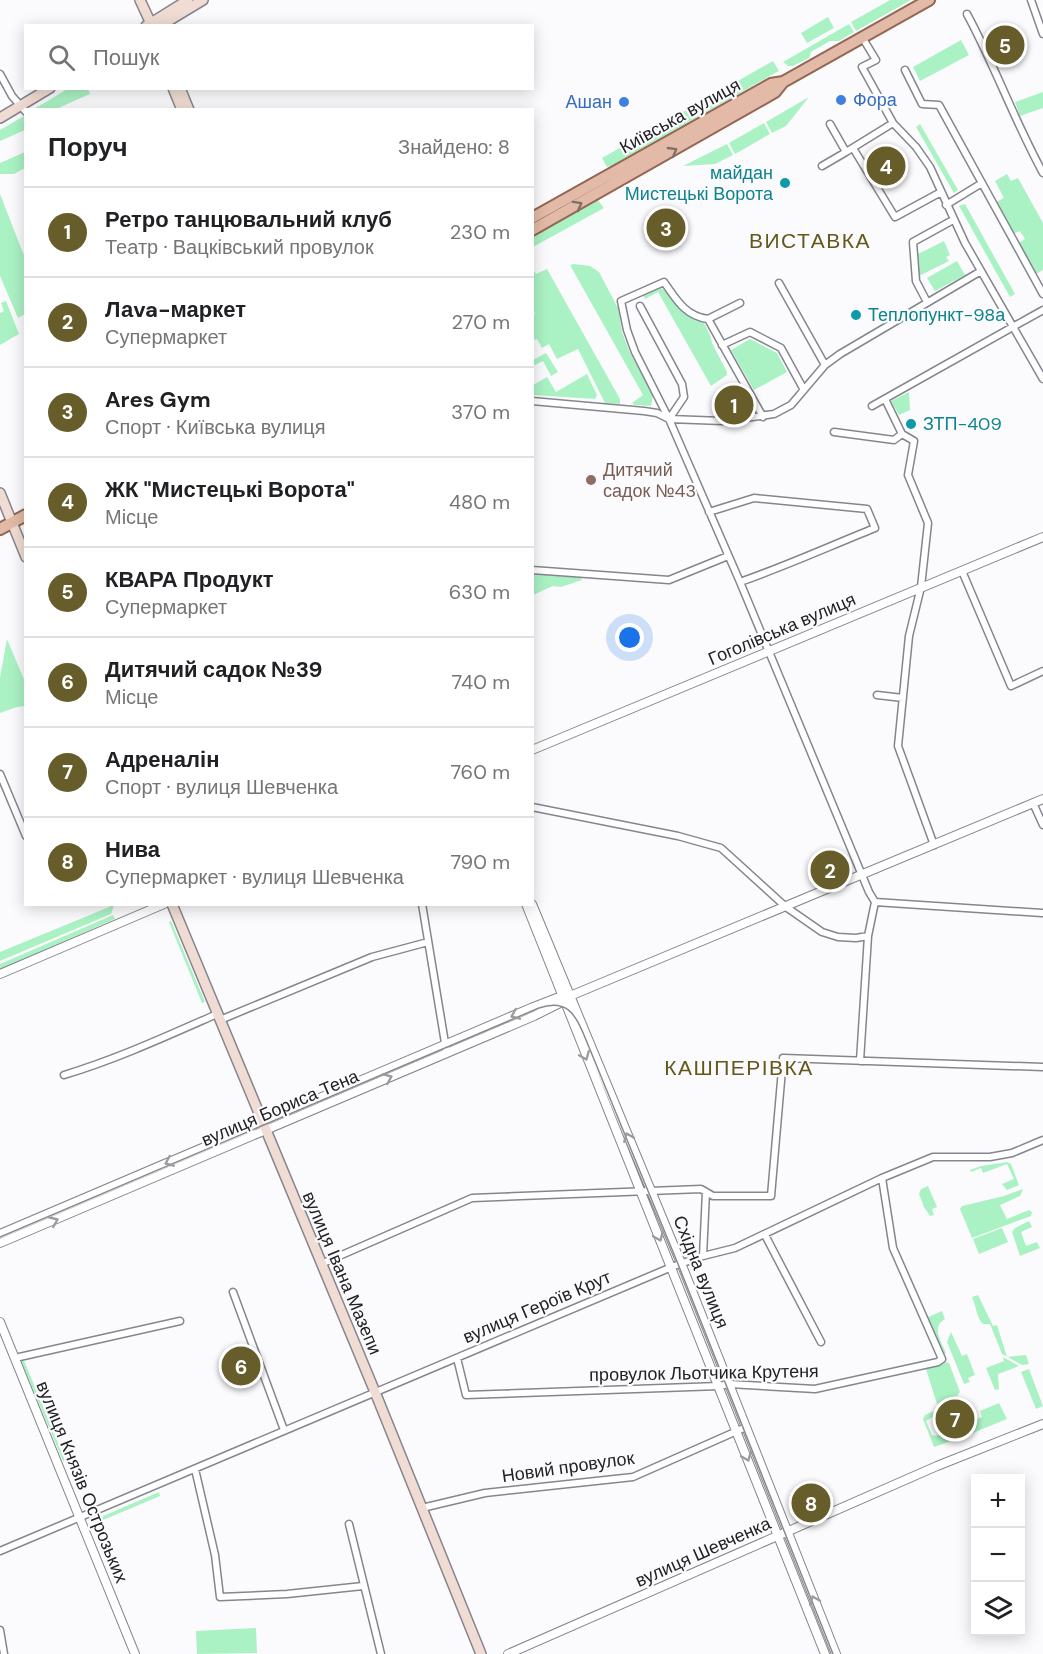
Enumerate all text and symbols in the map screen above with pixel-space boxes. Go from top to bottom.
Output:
pin: 5 [986,22,1024,68]
search box [24,24,534,90]
icon: search [45,41,78,74]
text: Пошук [93,43,159,72]
street label: Київська вулиця [615,73,745,159]
place label: Фора [853,88,898,112]
place label: Ашан [566,90,612,114]
marker: Фора [834,93,848,107]
marker: Ашан [617,95,631,109]
text: Поруч [48,130,128,164]
text: Знайдено: 8 [398,134,510,160]
pin: 4 [866,144,906,188]
one-way arrow [667,146,678,158]
place label: майдан Мистецькі Ворота [625,161,774,206]
marker: майдан Мистецькі Ворота [778,176,792,190]
one-way arrow [571,201,582,212]
text: Ретро танцювальний клуб [105,205,392,234]
pin: 3 [646,206,686,250]
text: 1 [64,219,71,245]
text: 230 m [450,219,510,245]
district label: ВИСТАВКА [749,227,871,255]
text: Театр · Вацківський провулок [105,234,374,260]
text: Лаva-маркет [105,295,246,324]
place label: Теплопункт-98а [868,303,1006,327]
marker: Теплопункт-98а [849,308,863,322]
text: 2 [62,309,73,335]
text: 270 m [452,309,510,335]
text: Супермаркет [105,324,227,350]
pin: 1 [714,382,754,428]
text: Ares Gym [105,385,211,414]
text: 3 [61,399,74,425]
text: 370 m [451,399,510,425]
place label: ЗТП-409 [923,412,1002,436]
text: Спорт · Київська вулиця [105,414,326,440]
marker: ЗТП-409 [904,417,918,431]
place label: Дитячий садок №43 [603,458,696,503]
marker: Дитячий садок №43 [584,473,598,487]
text: ЖК "Мистецькі Ворота" [105,475,355,504]
text: 4 [61,489,74,515]
text: 480 m [449,489,510,515]
text: Місце [105,504,158,530]
text: КВАРА Продукт [105,565,274,594]
text: 5 [61,579,74,605]
text: 630 m [449,579,510,605]
street label: Гоголівська вулиця [705,587,859,671]
text: Супермаркет [105,594,227,620]
your location [615,623,644,652]
text: Дитячий садок №39 [105,655,322,684]
text: 6 [61,669,74,695]
text: 740 m [452,669,510,695]
text: Місце [105,684,158,710]
text: Адреналін [105,745,219,774]
text: 7 [62,759,73,785]
text: 760 m [450,759,510,785]
text: Спорт · вулиця Шевченка [105,774,338,800]
text: Нива [105,835,160,864]
pin: 2 [810,848,850,892]
text: 8 [61,849,74,875]
text: 790 m [450,849,510,875]
text: Супермаркет · вулиця Шевченка [105,864,404,890]
one-way arrow [510,1008,521,1020]
one-way arrow [578,1050,590,1061]
district label: КАШПЕРІВКА [664,1054,814,1082]
street label: вулиця Бориса Тена [198,1064,363,1152]
one-way arrow [381,1073,392,1085]
one-way arrow [623,1133,635,1144]
one-way arrow [165,1155,176,1167]
street label: вулиця Івана Мазепи [297,1188,387,1358]
street label: Східна вулиця [667,1212,735,1332]
one-way arrow [48,1216,59,1228]
one-way arrow [652,1231,664,1242]
street label: вулиця Героїв Крут [459,1265,615,1349]
pin: 6 [222,1344,260,1388]
street label: провулок Льотчика Крутеня [589,1359,819,1387]
street label: вулиця Князів Острозьких [30,1378,134,1586]
pin: 7 [936,1396,974,1442]
street label: Новий провулок [500,1446,636,1488]
one-way arrow [740,1451,752,1462]
map controls [971,1474,1025,1636]
button: + [971,1474,1025,1528]
pin: 8 [792,1480,830,1526]
street label: вулиця Шевченка [631,1511,775,1593]
button: − [971,1528,1025,1582]
button: layers [971,1582,1025,1636]
one-way arrow [809,1595,821,1606]

